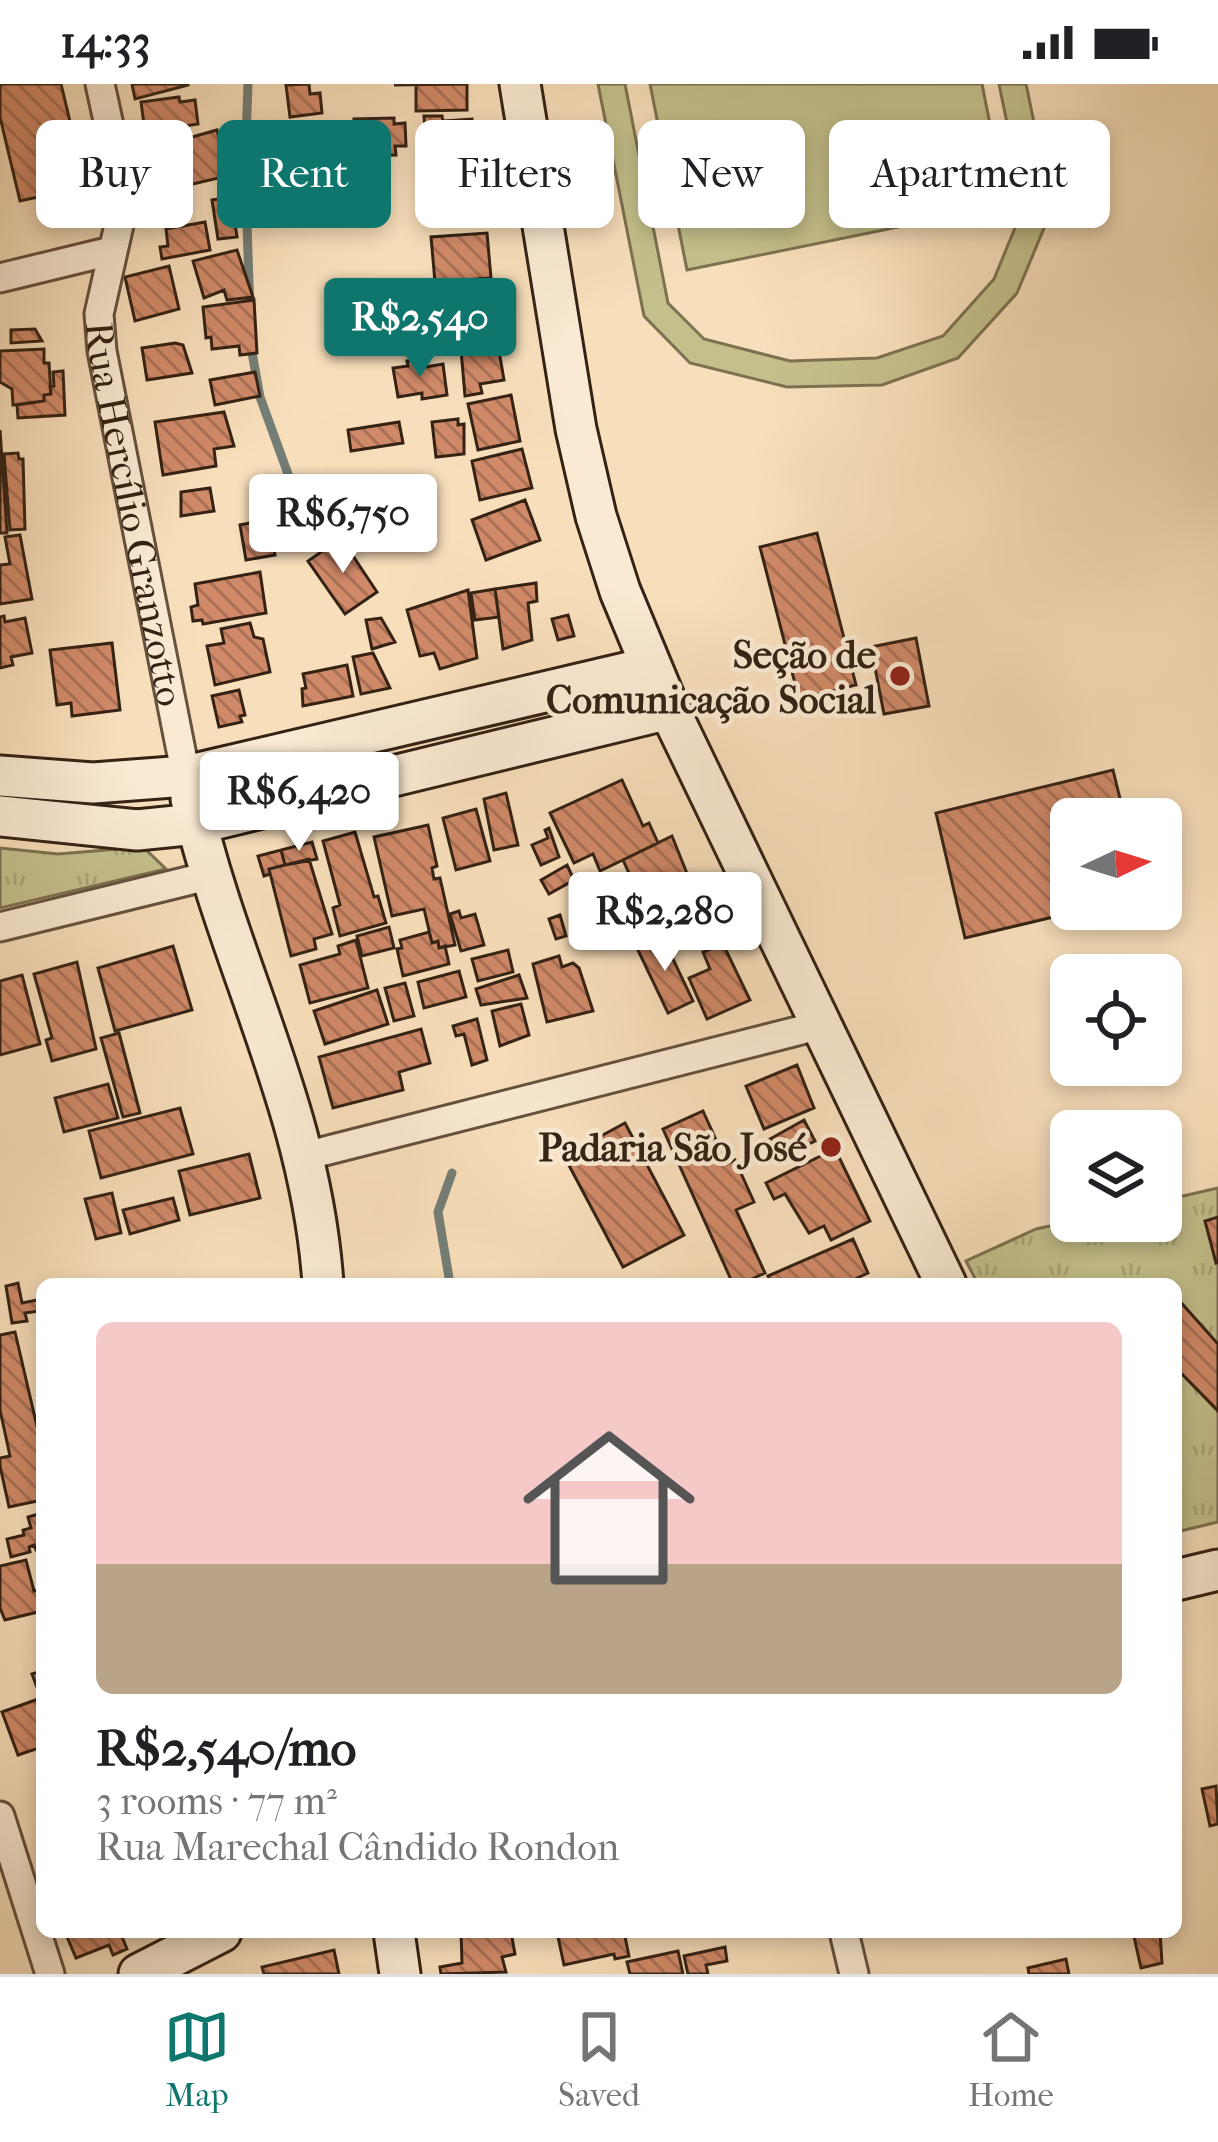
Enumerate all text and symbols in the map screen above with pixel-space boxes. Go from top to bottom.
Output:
text: 14:33 [60,16,150,69]
chip: Buy [36,120,193,228]
chip: Rent [217,120,391,228]
chip: Filters [415,120,614,228]
chip: New [638,120,805,228]
chip: Apartment [829,120,1110,228]
pin: R$2,540 [309,278,531,380]
text: R$2,540 [351,294,489,340]
street label: Rua Hercílio Granzotto [76,320,194,710]
pin: R$6,750 [232,474,454,576]
text: R$6,750 [276,490,410,536]
place label: Seção de Comunicação Social [546,632,876,724]
marker: Seção de Comunicação Social [887,663,913,689]
pin: R$6,420 [188,752,410,854]
text: R$6,420 [227,768,371,814]
north arrow [1050,798,1182,930]
map controls [1050,798,1182,1242]
pin: R$2,280 [554,872,776,974]
text: R$2,280 [595,888,735,934]
button: locate [1050,954,1182,1086]
button: layers [1050,1110,1182,1242]
place label: Padaria São José [538,1125,807,1171]
marker: Padaria São José [818,1134,844,1160]
icon: home [501,1400,717,1616]
text: R$2,540/mo [96,1718,356,1778]
text: 3 rooms · 77 m² [96,1778,337,1824]
text: Rua Marechal Cândido Rondon [96,1824,619,1870]
tab: Map [164,2004,230,2115]
tab: Saved [558,2004,640,2115]
tab: Home [968,2004,1054,2115]

